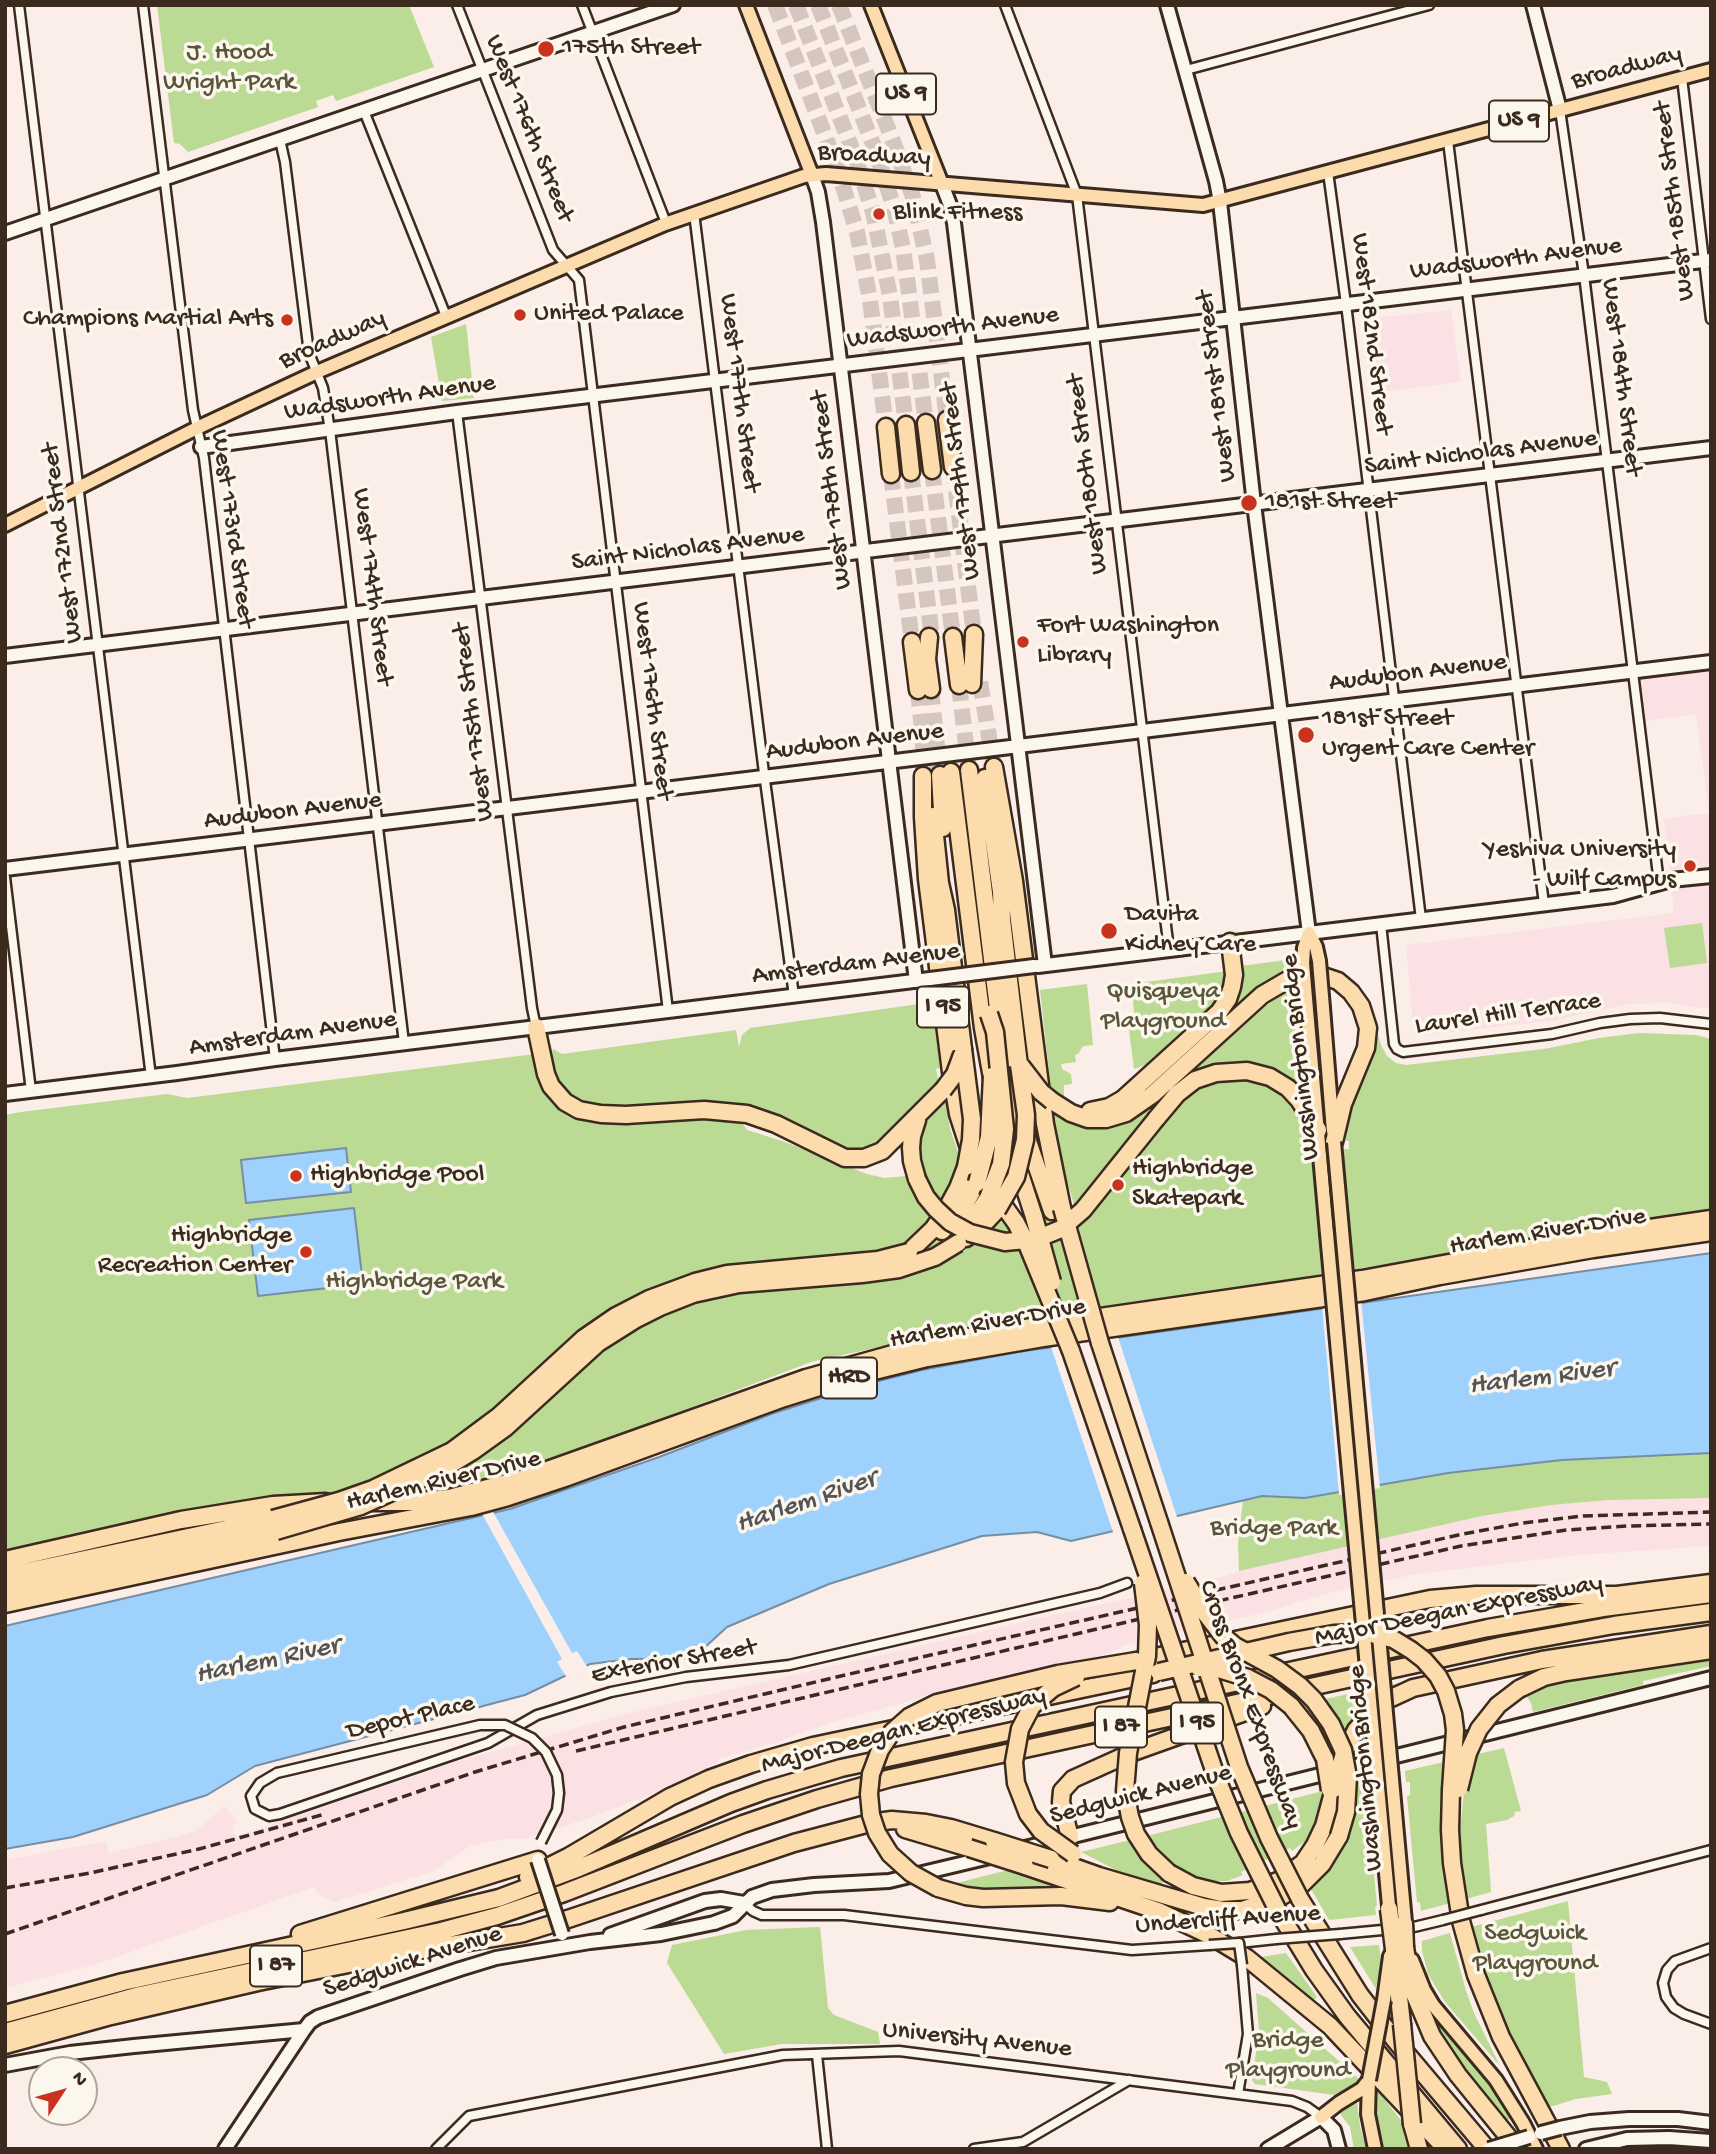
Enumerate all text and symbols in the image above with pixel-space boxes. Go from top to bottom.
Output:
street label: West 176th Street [476,31,580,227]
place label: 175th Street [562,33,700,65]
park label: J. Hood Wright Park [163,38,295,100]
marker: 175th Street [536,39,556,59]
street label: Broadway [1568,39,1686,99]
road number: US 9 [876,74,936,114]
road number: US 9 [1489,100,1549,141]
street label: West 185th Street [1648,100,1704,302]
street label: Broadway [817,138,931,176]
place label: Blink Fitness [893,198,1022,230]
marker: Blink Fitness [871,206,887,222]
street label: West 182nd Street [1342,232,1398,436]
street label: Wadsworth Avenue [1408,232,1624,288]
street label: West 184th Street [1592,276,1648,478]
street label: West 181st Street [1191,288,1245,484]
street label: West 177th Street [710,292,766,494]
place label: United Palace [534,299,684,331]
street label: Wadsworth Avenue [845,301,1061,357]
place label: Champions Martial Arts [23,304,273,336]
street label: Broadway [275,304,391,378]
marker: United Palace [512,307,528,323]
marker: Champions Martial Arts [279,312,295,328]
street label: Wadsworth Avenue [282,369,498,429]
street label: West 180th Street [1061,372,1117,576]
street label: West 179th Street [934,380,990,582]
street label: West 178th Street [805,389,861,591]
street label: Saint Nicholas Avenue [1363,424,1599,484]
street label: West 173rd Street [202,428,260,630]
street label: West 172nd Street [36,441,92,645]
street label: West 174th Street [343,487,399,687]
place label: 181st Street [1265,487,1396,519]
marker: 181st Street [1239,493,1259,513]
street label: Saint Nicholas Avenue [570,520,806,580]
street label: West 176th Street [623,600,679,802]
place label: Fort Washington Library [1037,611,1219,672]
street label: West 175th Street [447,621,503,823]
marker: Fort Washington Library [1015,634,1031,650]
street label: Audubon Avenue [1327,648,1509,700]
place label: 181st Street Urgent Care Center [1322,704,1534,766]
street label: Audubon Avenue [764,717,946,769]
marker: 181st Street Urgent Care Center [1296,725,1316,745]
street label: Audubon Avenue [202,786,384,838]
place label: Yeshiva University - Wilf Campus [1484,835,1676,896]
marker: Yeshiva University - Wilf Campus [1682,858,1698,874]
place label: Davita Kidney Care [1125,900,1256,962]
marker: Davita Kidney Care [1099,921,1119,941]
street label: Amsterdam Avenue [750,937,962,993]
street label: Washington Bridge [1276,952,1328,1162]
park label: Quisqueya Playground [1101,977,1225,1038]
road number: I 95 [917,987,969,1028]
street label: Laurel Hill Terrace [1413,987,1603,1043]
street label: Amsterdam Avenue [187,1005,399,1065]
place label: Highbridge Skatepark [1132,1154,1253,1216]
place label: Highbridge Pool [310,1160,484,1192]
marker: Highbridge Pool [288,1168,304,1184]
marker: Highbridge Skatepark [1110,1177,1126,1193]
street label: Harlem River Drive [1448,1202,1648,1264]
place label: Highbridge Recreation Center [98,1221,292,1282]
marker: Highbridge Recreation Center [298,1244,314,1260]
park label: Highbridge Park [326,1267,502,1299]
street label: Harlem River Drive [888,1292,1088,1358]
water label: Harlem River [1467,1353,1617,1405]
road number: HRD [821,1358,877,1398]
street label: Harlem River Drive [344,1444,544,1520]
water label: Harlem River [733,1463,881,1543]
park label: Bridge Park [1210,1514,1338,1546]
street label: Major Deegan Expressway [1313,1569,1605,1655]
street label: Cross Bronx Expressway [1190,1577,1308,1833]
water label: Harlem River [193,1630,343,1694]
street label: Exterior Street [589,1633,759,1693]
street label: Washington Bridge [1342,1664,1392,1872]
street label: Major Deegan Expressway [758,1682,1050,1782]
street label: Depot Place [344,1689,478,1749]
road number: I 95 [1171,1702,1223,1744]
road number: I 87 [1095,1707,1147,1748]
street label: Sedgwick Avenue [1047,1758,1235,1834]
street label: Undercliff Avenue [1134,1899,1322,1943]
street label: Sedgwick Avenue [320,1919,506,2007]
park label: Sedgwick Playground [1473,1919,1597,1980]
road number: I 87 [250,1945,302,1986]
street label: University Avenue [881,2016,1073,2066]
park label: Bridge Playground [1226,2026,1350,2088]
north arrow [28,2056,98,2126]
text: N [66,2068,92,2091]

